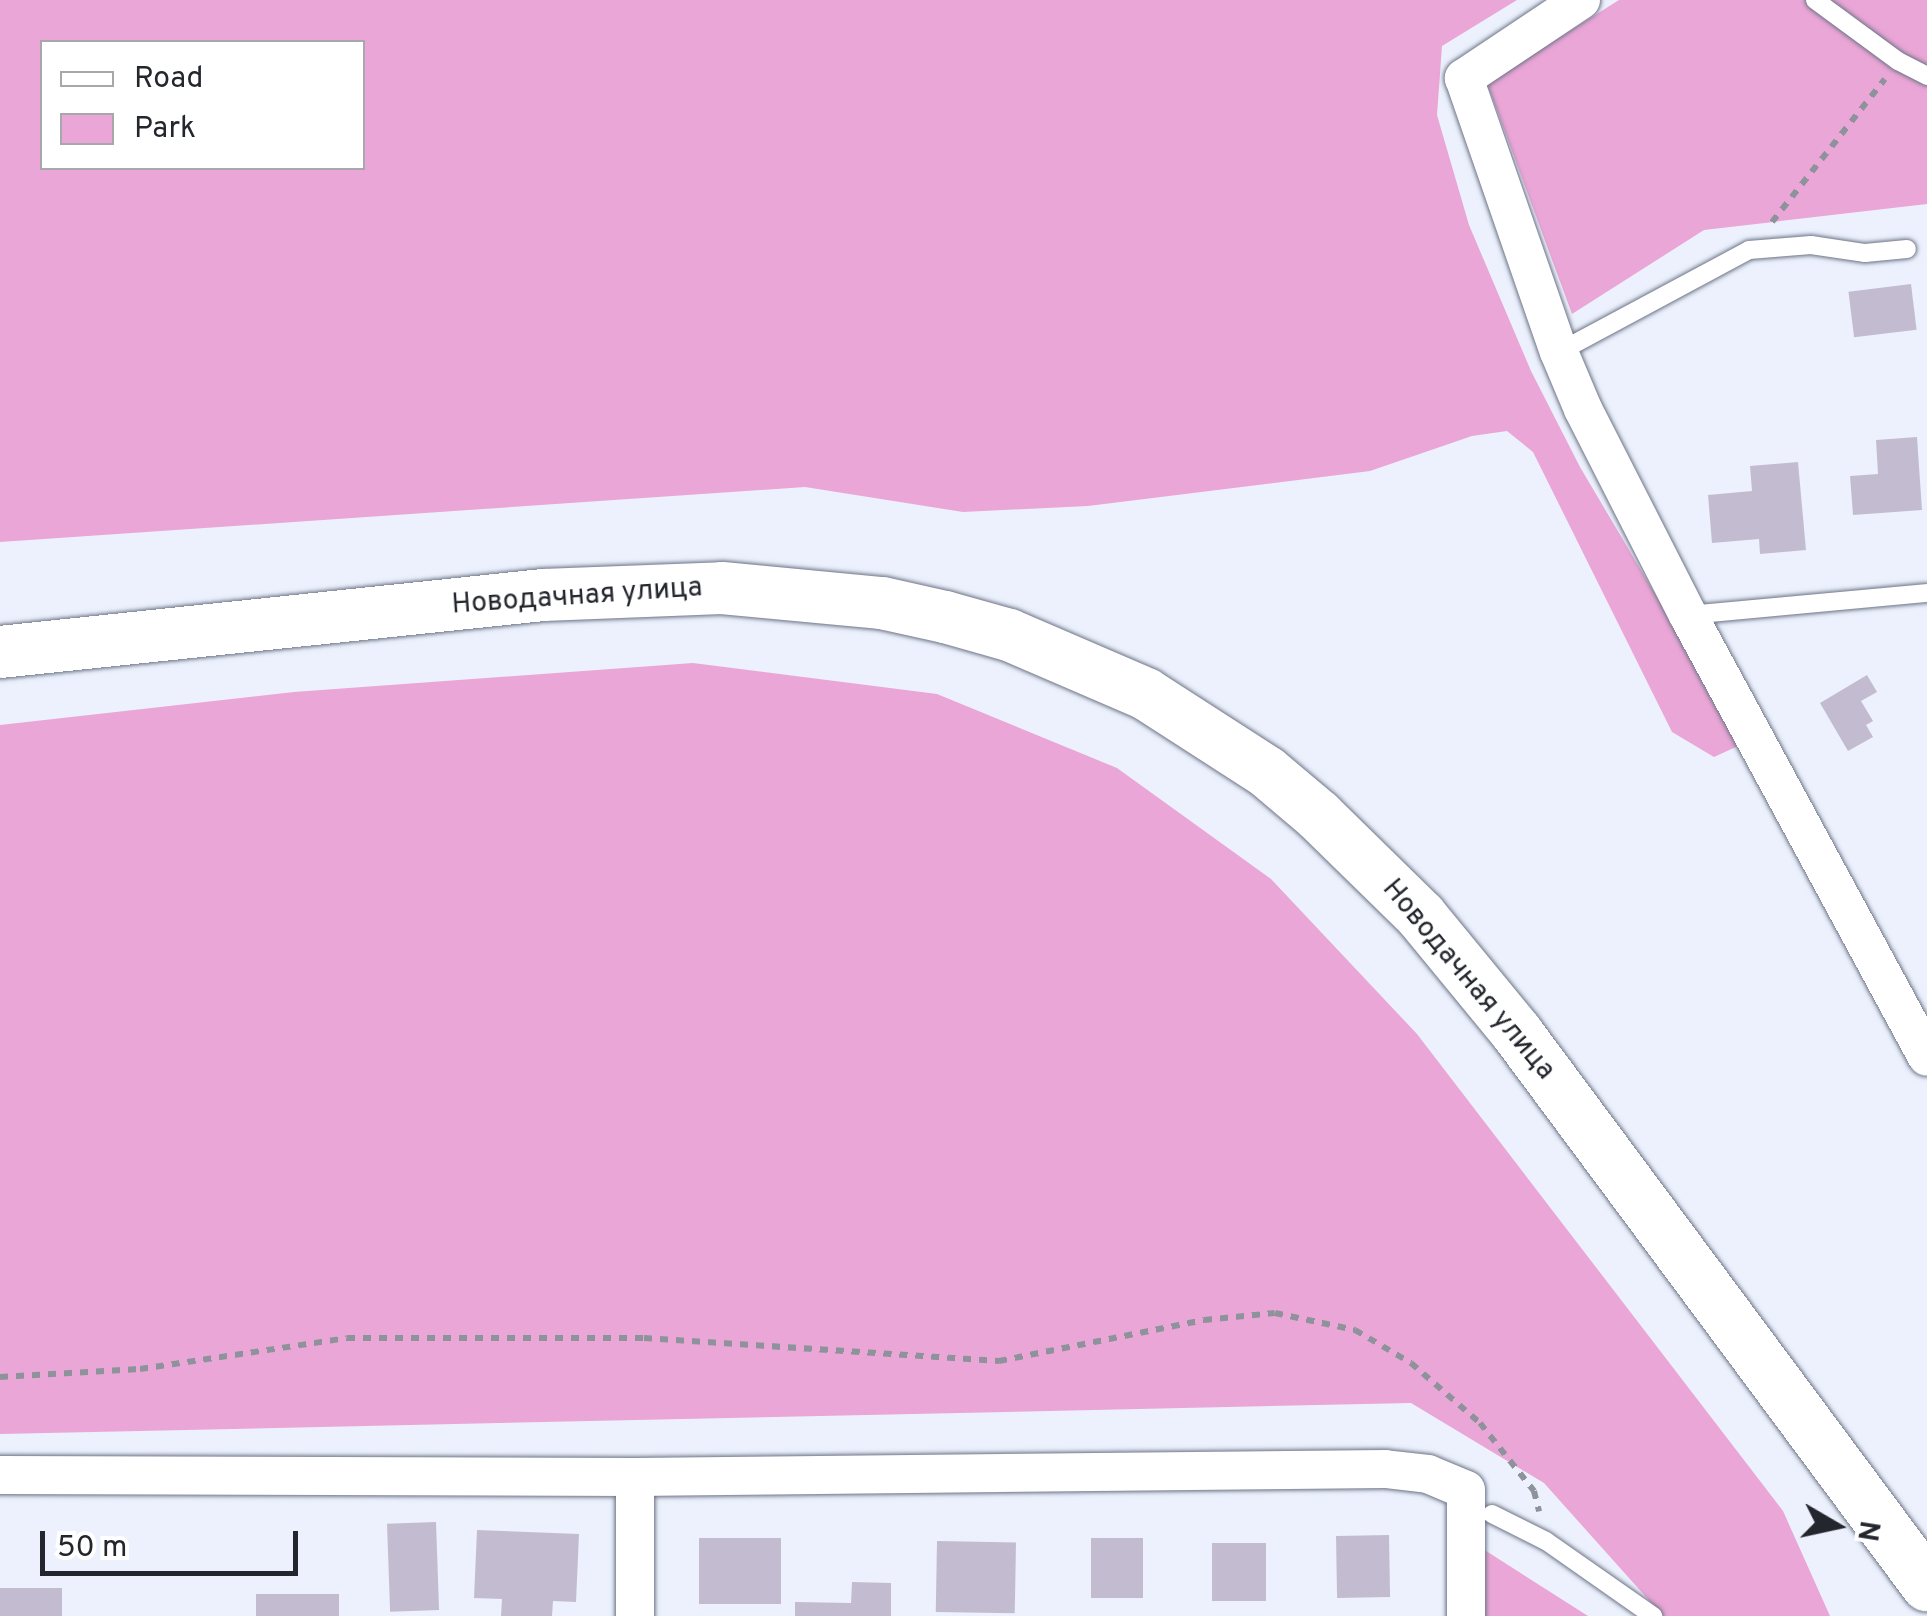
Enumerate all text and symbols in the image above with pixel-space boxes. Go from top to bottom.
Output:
legend [40,40,365,170]
text: Road [134,61,203,98]
text: Park [134,111,196,148]
street label: Новодачная улица [451,571,703,623]
street label: Новодачная улица [1374,873,1562,1087]
north arrow [1787,1476,1887,1576]
scale bar [45,1511,302,1573]
text: N [1847,1518,1886,1543]
text: 50 m [57,1530,127,1567]

